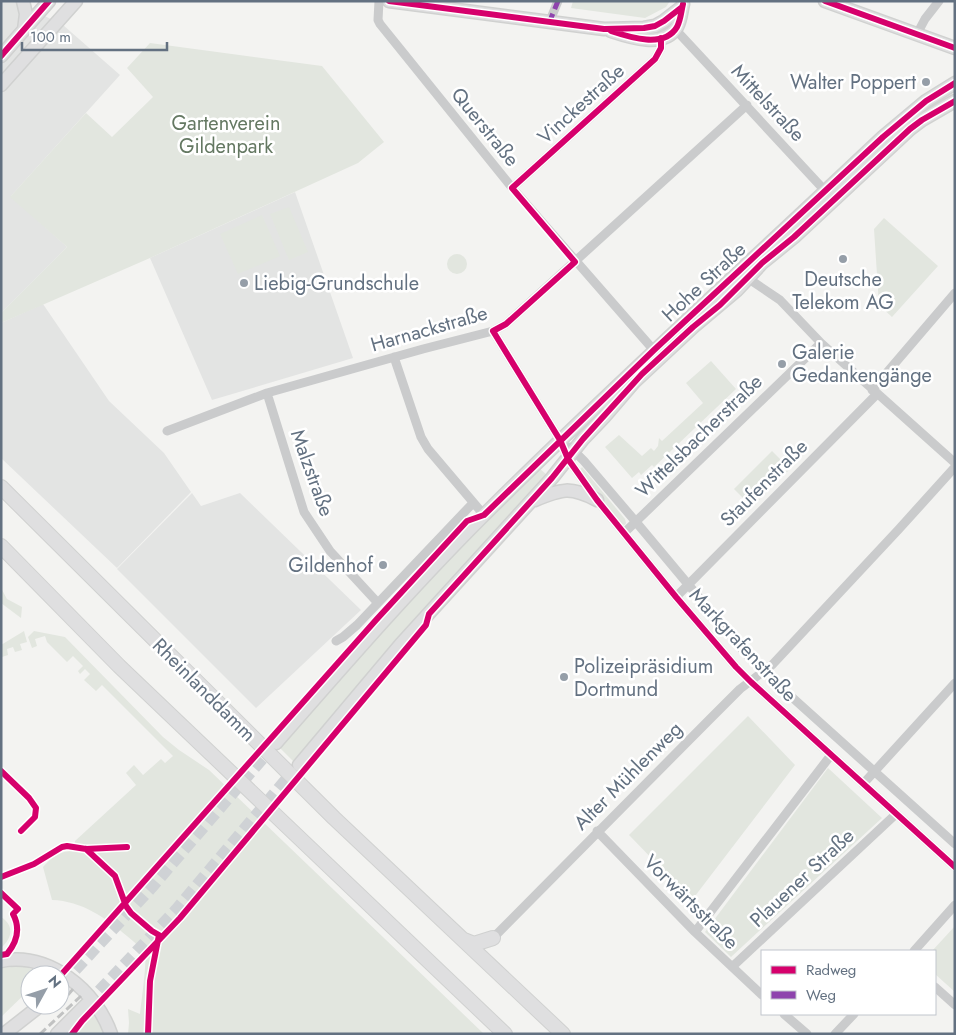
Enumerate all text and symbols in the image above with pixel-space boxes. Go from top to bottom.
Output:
scale bar [22,20,168,52]
text: 100 m [30,26,71,48]
street label: Vinckestraße [531,57,631,151]
street label: Mittelstraße [724,58,812,148]
place label: Walter Poppert [790,68,916,97]
marker: Walter Poppert [920,76,932,88]
street label: Querstraße [444,81,526,173]
park label: Gartenverein Gildenpark [172,109,280,161]
street label: Hohe Straße [655,235,753,329]
marker: Deutsche Telekom AG [837,253,849,265]
place label: Deutsche Telekom AG [792,265,894,317]
place label: Liebig-Grundschule [254,269,419,298]
marker: Liebig-Grundschule [238,277,250,289]
street label: Harnackstraße [367,298,491,360]
place label: Galerie Gedankengänge [792,338,932,390]
marker: Galerie Gedankengänge [776,358,788,370]
street label: Wittelsbacherstraße [629,368,769,504]
street label: Malzstraße [283,425,341,521]
street label: Staufenstraße [714,433,814,533]
place label: Gildenhof [288,551,374,580]
marker: Gildenhof [377,559,389,571]
street label: Markgrafenstraße [682,582,804,708]
street label: Rheinlanddamm [146,632,262,748]
place label: Polizeipräsidium Dortmund [574,652,713,704]
marker: Polizeipräsidium Dortmund [558,671,570,683]
street label: Alter Mühlenweg [567,715,689,837]
street label: Plauener Straße [743,822,861,934]
street label: Vorwärtsstraße [637,848,745,956]
legend [761,950,936,1015]
text: Radweg [806,959,856,981]
north arrow [20,965,70,1015]
text: N [44,971,66,992]
text: Weg [806,984,836,1006]

